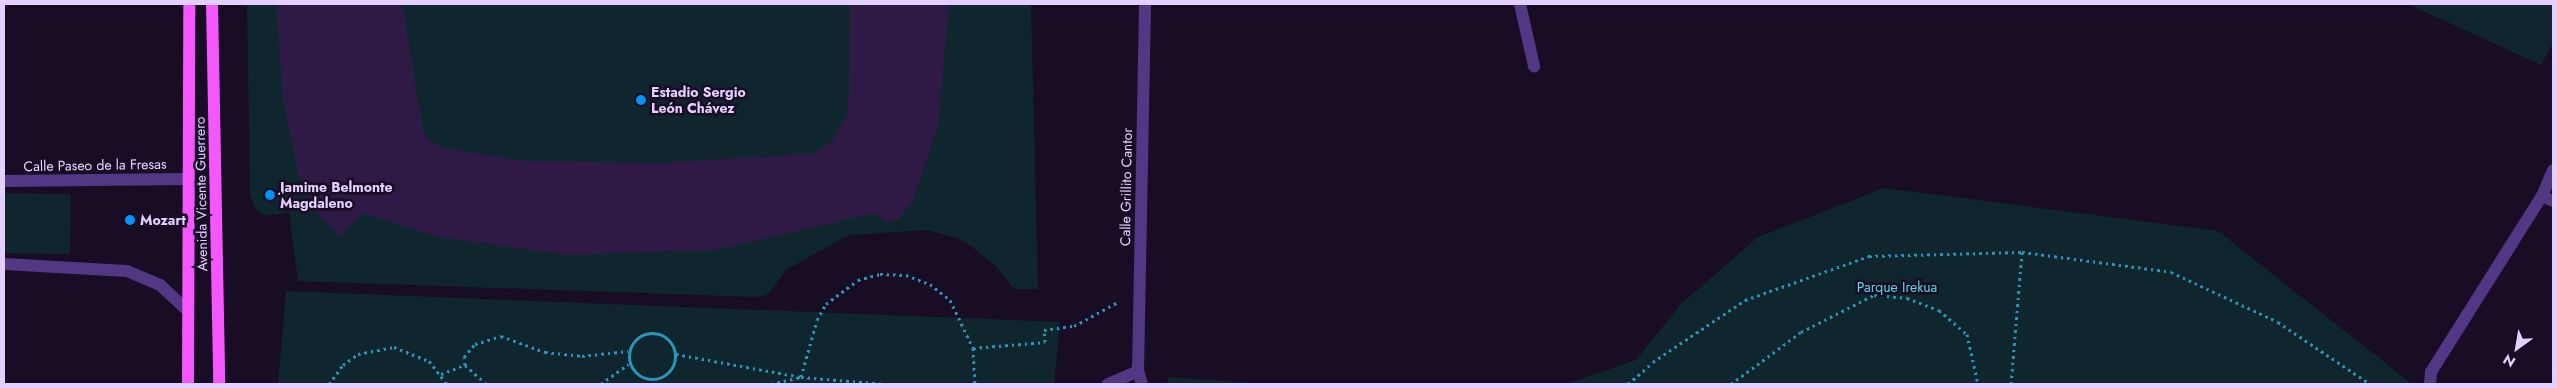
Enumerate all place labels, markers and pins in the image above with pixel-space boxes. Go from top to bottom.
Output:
place label: Estadio Sergio León Chávez [651,84,746,116]
marker: Estadio Sergio León Chávez [635,94,647,106]
place label: Jamime Belmonte Magdaleno [280,179,393,212]
marker: Jamime Belmonte Magdaleno [264,189,276,201]
place label: Mozart [140,212,186,228]
marker: Mozart [124,214,136,226]

